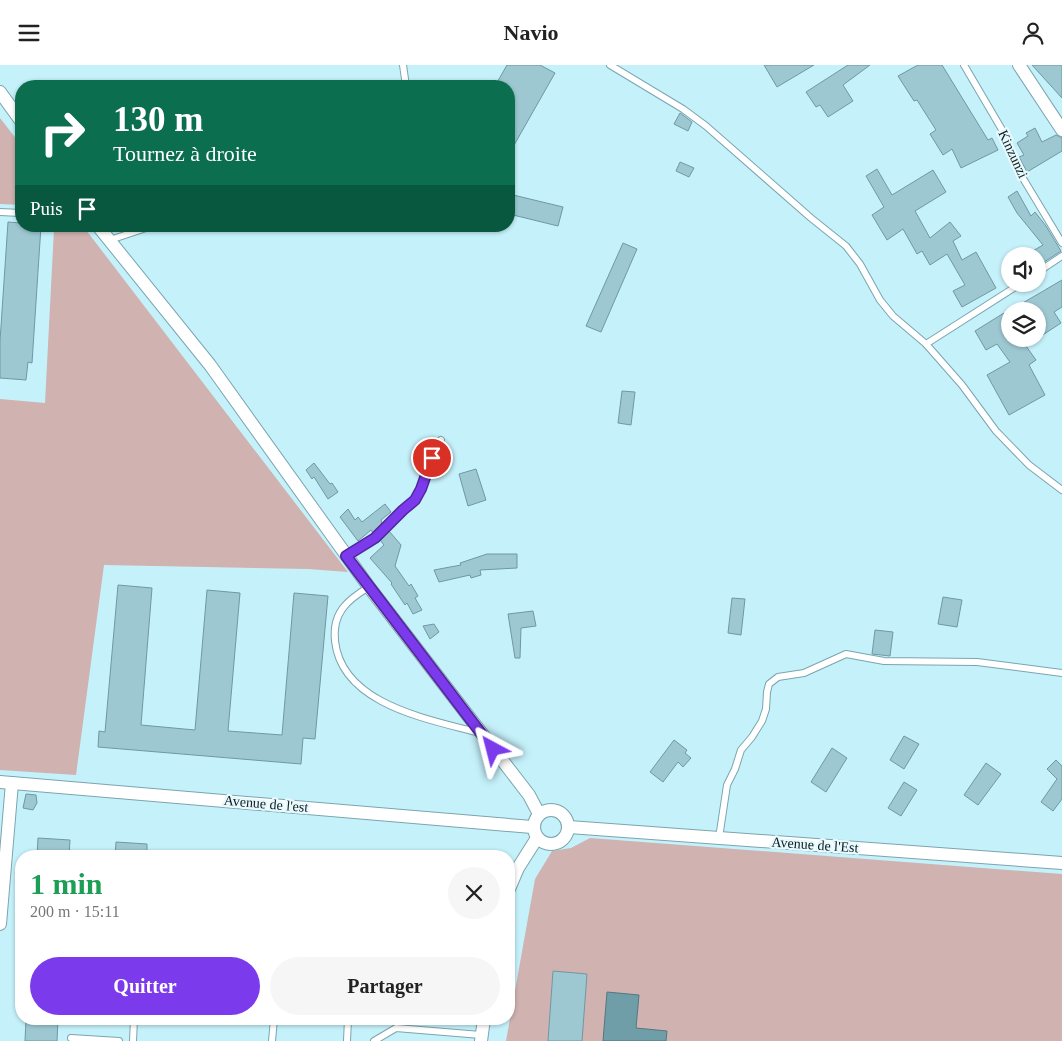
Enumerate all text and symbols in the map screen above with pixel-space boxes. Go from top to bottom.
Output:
icon: menu [15,19,43,47]
icon: person [1019,19,1047,47]
text: Navio [504,20,559,45]
icon: right [30,100,95,165]
text: 130 m [113,100,203,139]
street label: Kinzunzi [995,128,1031,181]
text: Tournez à droite [113,141,257,166]
icon: arrive [73,195,101,223]
text: Puis [30,198,63,219]
map controls [1001,247,1046,347]
button: sound [1001,247,1046,292]
button: layers [1001,302,1046,347]
pin [411,437,453,479]
icon: arrive [418,444,446,472]
position arrow [466,722,518,774]
street label: Avenue de l'est [223,793,309,815]
street label: Avenue de l'Est [771,834,859,856]
text: 1 min [30,867,103,900]
button: close [448,867,500,919]
text: 200 m · 15:11 [30,903,120,920]
button: Quitter [30,957,260,1015]
button: Partager [270,957,500,1015]

